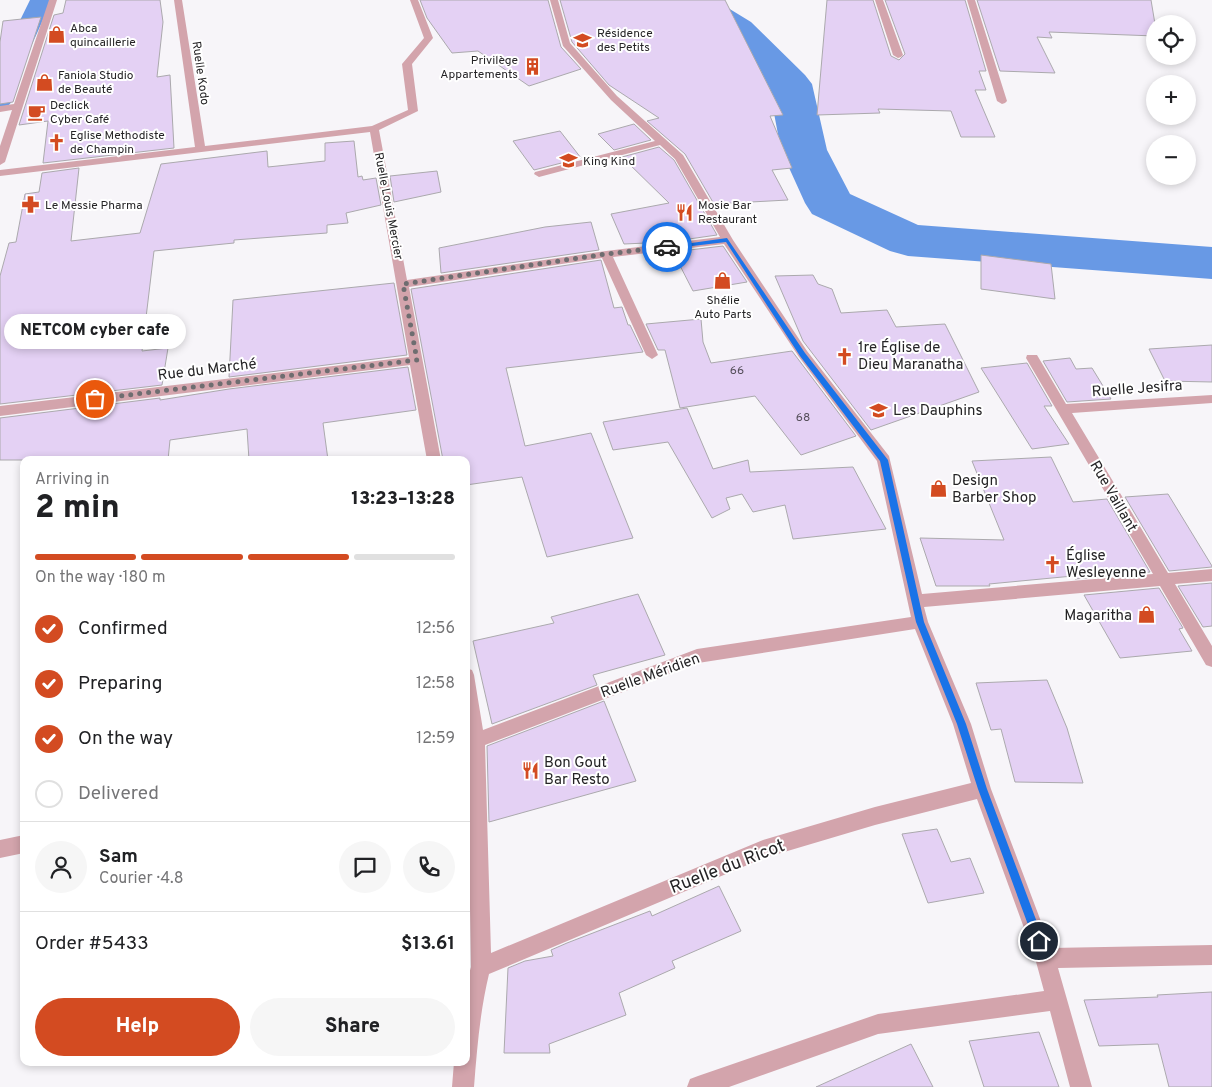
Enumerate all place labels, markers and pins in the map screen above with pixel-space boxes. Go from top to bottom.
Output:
place label: Abca quincaillerie [70,21,136,51]
shop icon: Abca quincaillerie [46,25,66,45]
place label: Résidence des Petits [597,26,653,56]
school or university icon: Résidence des Petits [573,30,593,50]
place label: Privilège Appartements [440,53,518,83]
building icon: Privilège Appartements [522,57,542,77]
place label: Faniola Studio de Beauté [58,68,134,98]
shop icon: Faniola Studio de Beauté [34,72,54,92]
place label: Declick Cyber Café [50,98,109,128]
cafe icon: Declick Cyber Café [26,102,46,122]
place label: Eglise Methodiste de Champin [70,128,165,158]
church icon: Eglise Methodiste de Champin [46,132,66,152]
school or university icon: King Kind [559,151,579,171]
place label: King Kind [583,154,635,170]
pharmacy icon: Le Messie Pharma [21,195,41,215]
place label: Le Messie Pharma [45,198,143,214]
place label: Mosie Bar Restaurant [698,198,757,228]
restaurant icon: Mosie Bar Restaurant [674,202,694,222]
shop icon: Shélie Auto Parts [713,271,733,291]
place label: Shélie Auto Parts [694,293,752,323]
callout: NETCOM cyber cafe [4,314,186,349]
place label: 1re Église de Dieu Maranatha [858,338,963,375]
church icon: 1re Église de Dieu Maranatha [834,346,854,366]
pin [74,378,116,420]
school or university icon: Les Dauphins [869,400,889,420]
place label: Les Dauphins [893,402,982,421]
place label: Design Barber Shop [952,472,1037,508]
shop icon: Design Barber Shop [928,479,948,499]
place label: Église Wesleyenne [1066,546,1146,583]
church icon: Église Wesleyenne [1042,554,1062,574]
shop icon: Magaritha [1136,605,1156,625]
place label: Magaritha [1064,607,1132,626]
place label: Bon Gout Bar Resto [544,754,610,790]
restaurant icon: Bon Gout Bar Resto [520,761,540,781]
pin [1018,920,1060,962]

